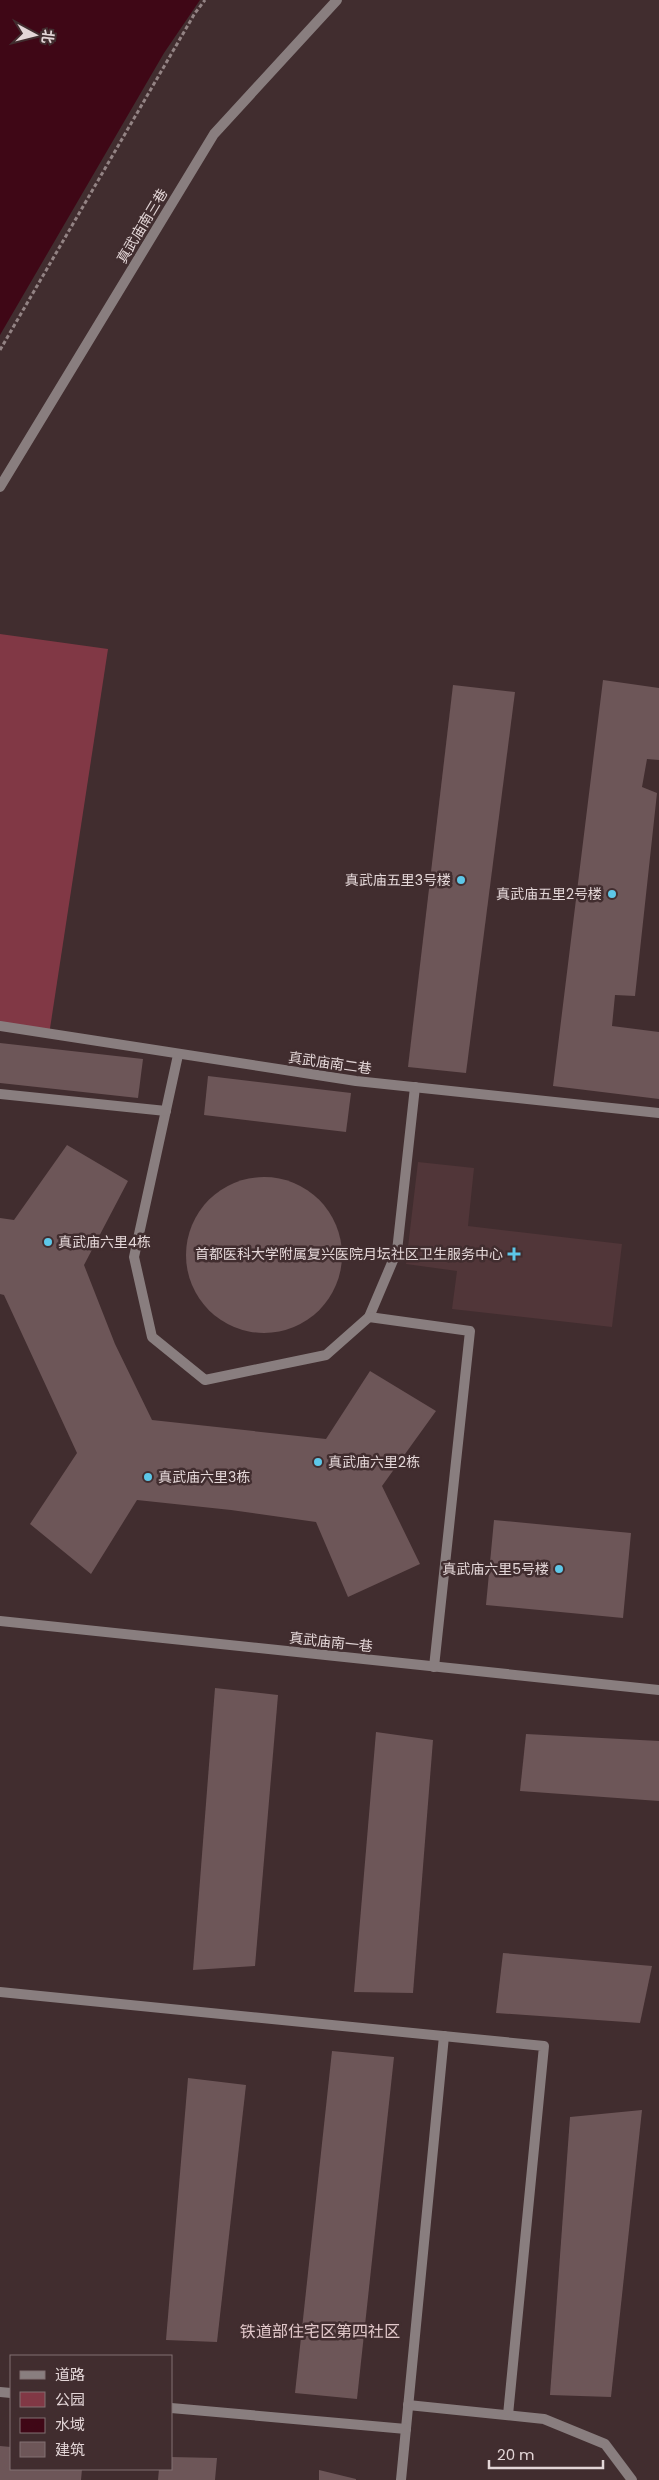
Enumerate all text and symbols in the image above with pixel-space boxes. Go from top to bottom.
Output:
north arrow [10,10,60,60]
text: 北 [37,28,59,45]
street label: 真武庙南三巷 [112,185,172,267]
place label: 真武庙五里3号楼 [345,870,451,890]
marker: 真武庙五里3号楼 [455,874,467,886]
place label: 真武庙五里2号楼 [496,884,602,904]
marker: 真武庙五里2号楼 [606,888,618,900]
street label: 真武庙南二巷 [287,1047,373,1079]
place label: 真武庙六里4栋 [58,1232,151,1252]
marker: 真武庙六里4栋 [42,1236,54,1248]
place label: 首都医科大学附属复兴医院月坛社区卫生服务中心 [195,1244,503,1264]
marker: 首都医科大学附属复兴医院月坛社区卫生服务中心 [507,1247,521,1261]
place label: 真武庙六里2栋 [328,1452,420,1472]
marker: 真武庙六里2栋 [312,1456,324,1468]
place label: 真武庙六里3栋 [158,1467,250,1487]
marker: 真武庙六里3栋 [142,1471,154,1483]
place label: 真武庙六里5号楼 [442,1559,549,1579]
marker: 真武庙六里5号楼 [553,1563,565,1575]
street label: 真武庙南一巷 [288,1628,374,1656]
district label: 铁道部住宅区第四社区 [240,2320,400,2343]
legend [10,2355,172,2470]
text: 道路 [55,2364,85,2385]
text: 公园 [55,2389,85,2410]
text: 水域 [55,2414,85,2435]
scale bar [489,2438,603,2470]
text: 建筑 [55,2439,85,2460]
text: 20 m [497,2444,535,2465]

